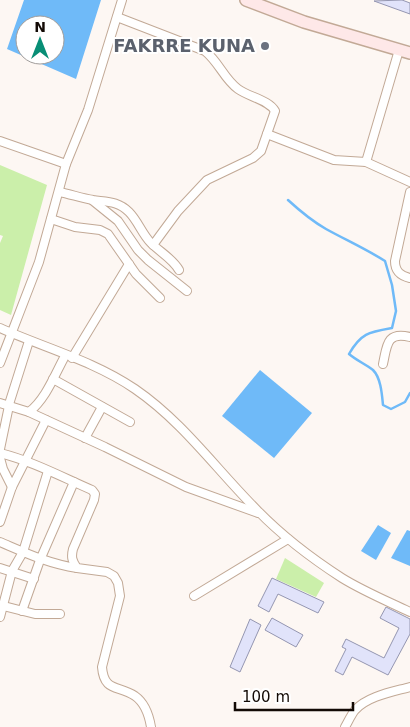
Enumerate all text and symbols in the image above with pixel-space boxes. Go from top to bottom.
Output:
north arrow [15,15,65,65]
text: N [34,19,46,35]
place label: FAKRRE KUNA [113,35,255,56]
marker: FAKRRE KUNA [259,40,271,52]
scale bar [235,680,352,712]
text: 100 m [242,688,290,706]

